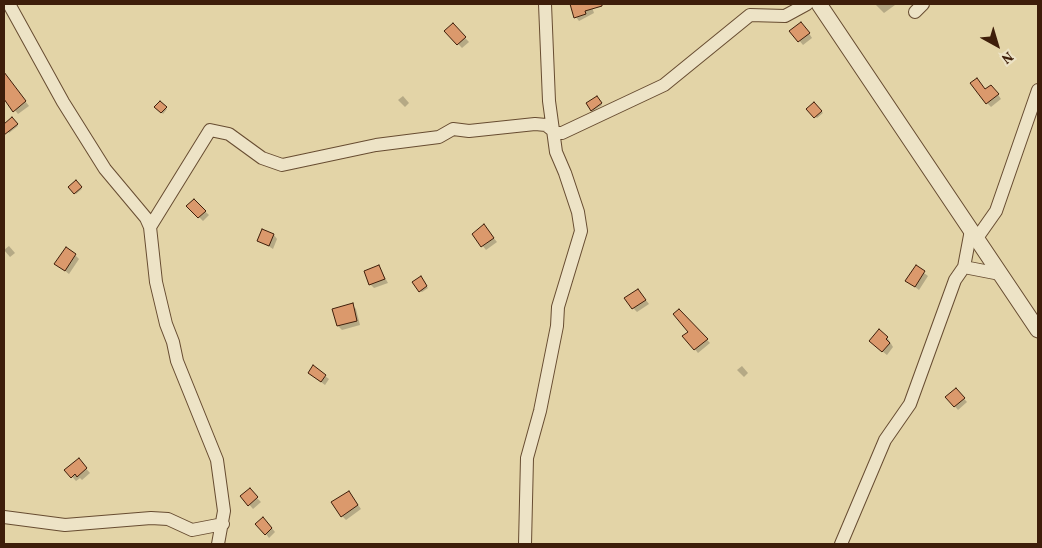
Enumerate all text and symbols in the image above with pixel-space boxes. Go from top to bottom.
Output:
north arrow [972,20,1022,70]
text: N [997,46,1017,68]

